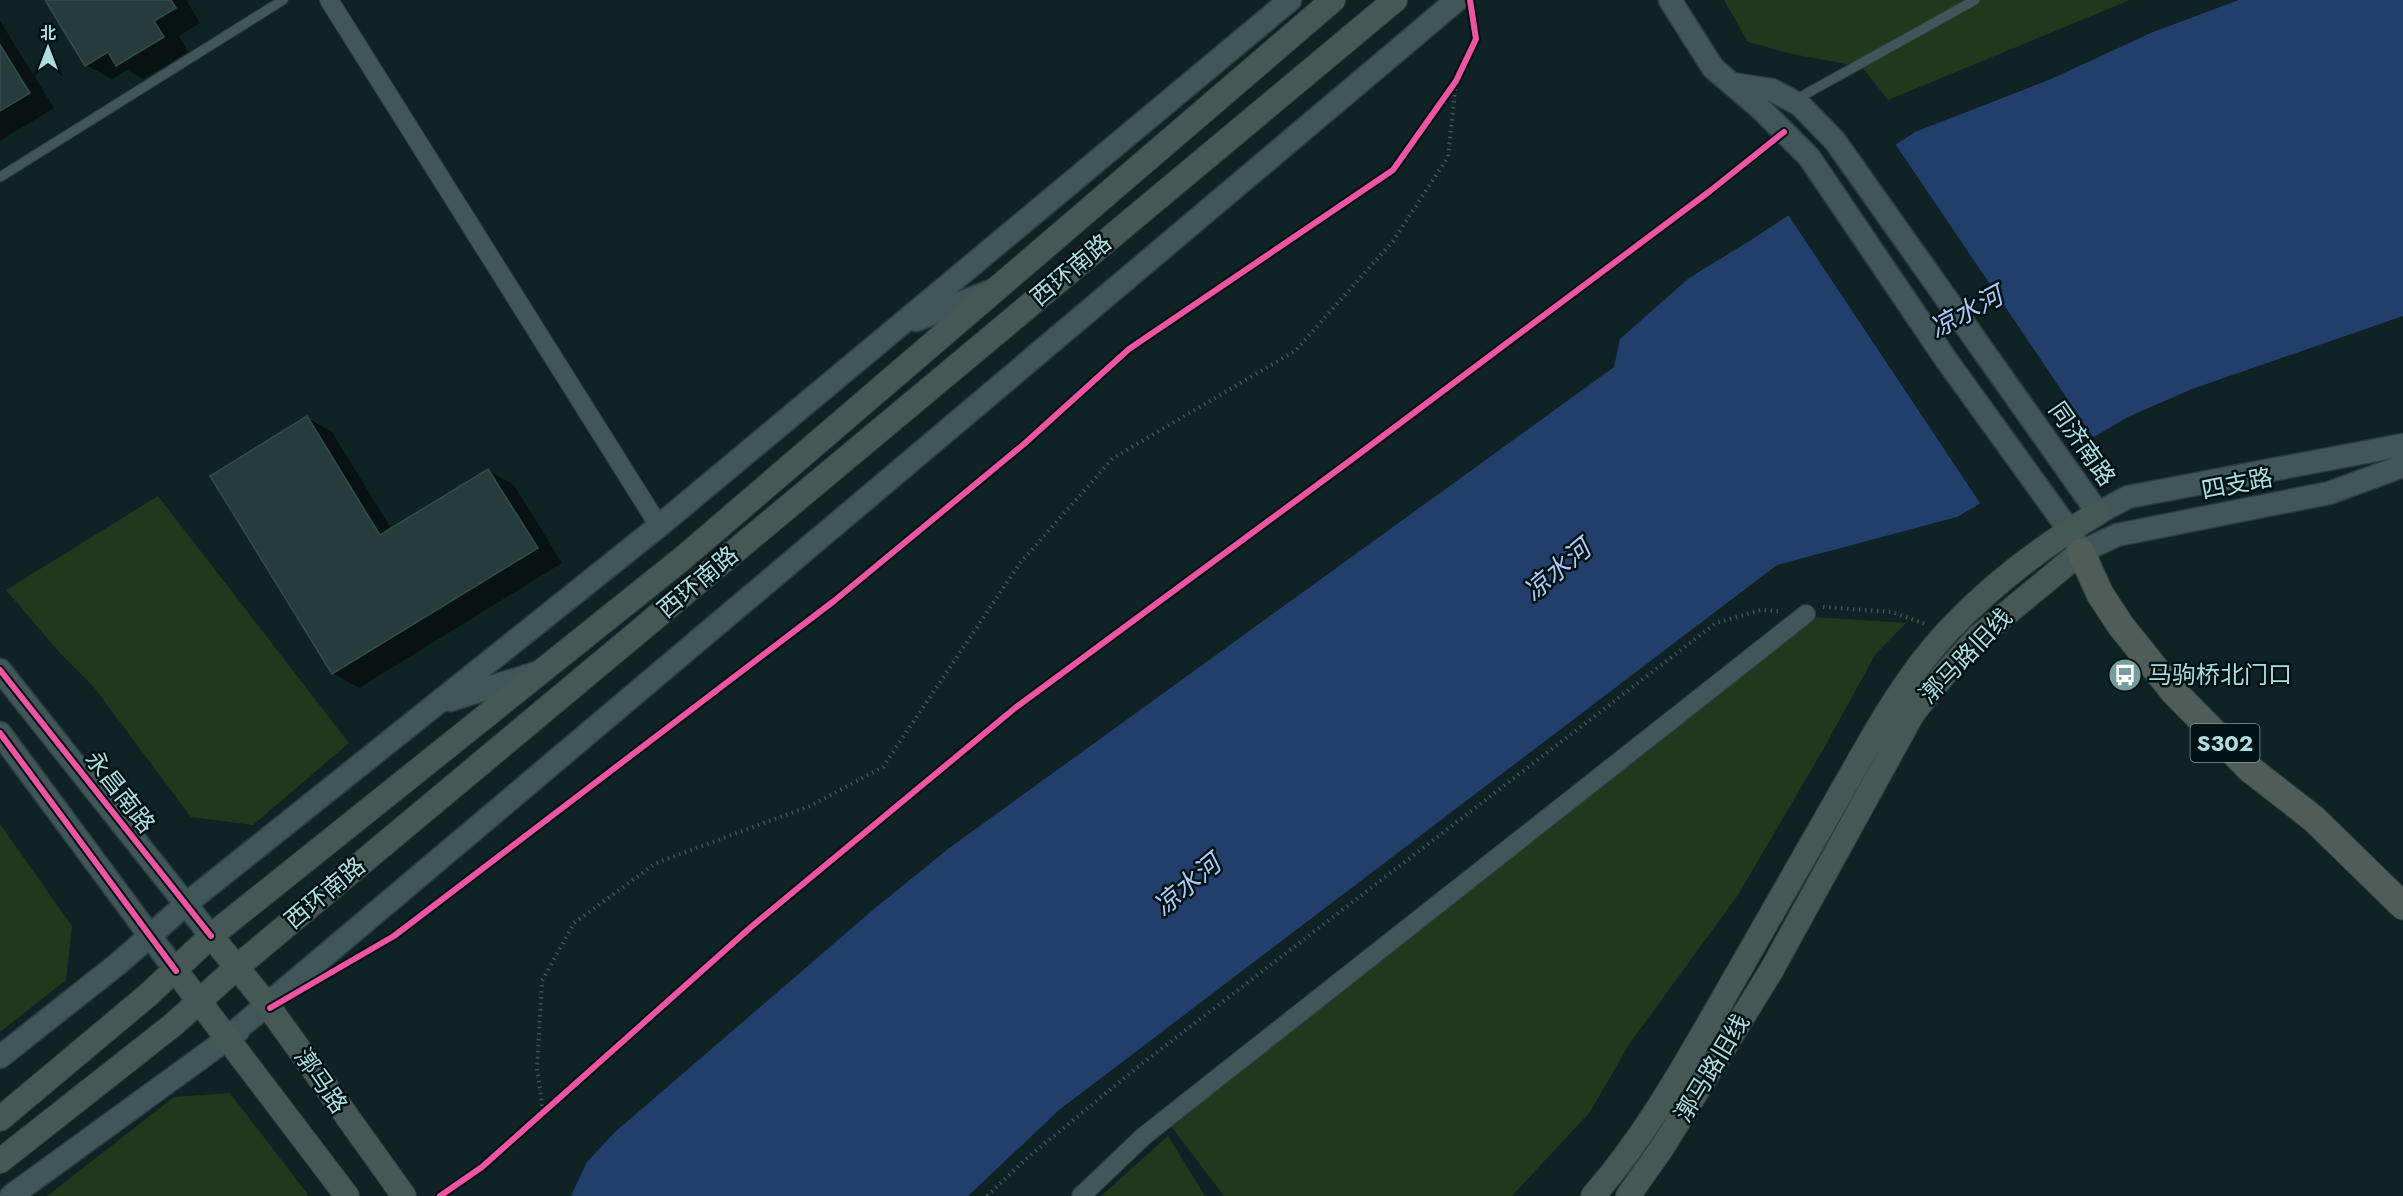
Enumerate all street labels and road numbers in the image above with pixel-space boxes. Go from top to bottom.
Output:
street label: 西环南路 [1023,225,1119,314]
street label: 同济南路 [2041,394,2124,493]
street label: 四支路 [2198,459,2276,508]
street label: 西环南路 [650,537,746,626]
street label: 漷马路旧线 [1911,600,2020,711]
road number: S302 [2190,724,2260,762]
street label: 永昌南路 [77,743,164,840]
street label: 西环南路 [277,848,373,937]
street label: 漷马路旧线 [1666,1007,1757,1128]
street label: 漷马路 [286,1041,356,1120]

